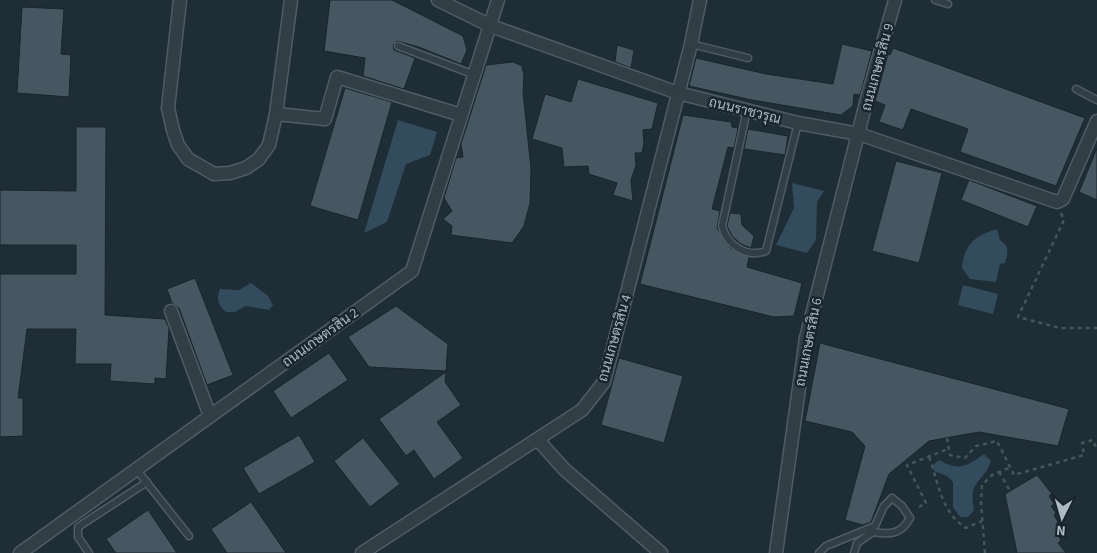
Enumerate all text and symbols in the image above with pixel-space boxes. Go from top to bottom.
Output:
street label: ถนนเกษตรสิน 9 [857,21,899,113]
street label: ถนนราชวรุณ [707,92,783,130]
street label: ถนนเกษตรสิน 4 [593,292,637,384]
street label: ถนนเกษตรสิน 6 [791,296,827,388]
street label: ถนนเกษตรสิน 2 [278,303,363,372]
north arrow [1037,493,1087,543]
text: N [1055,520,1066,540]

